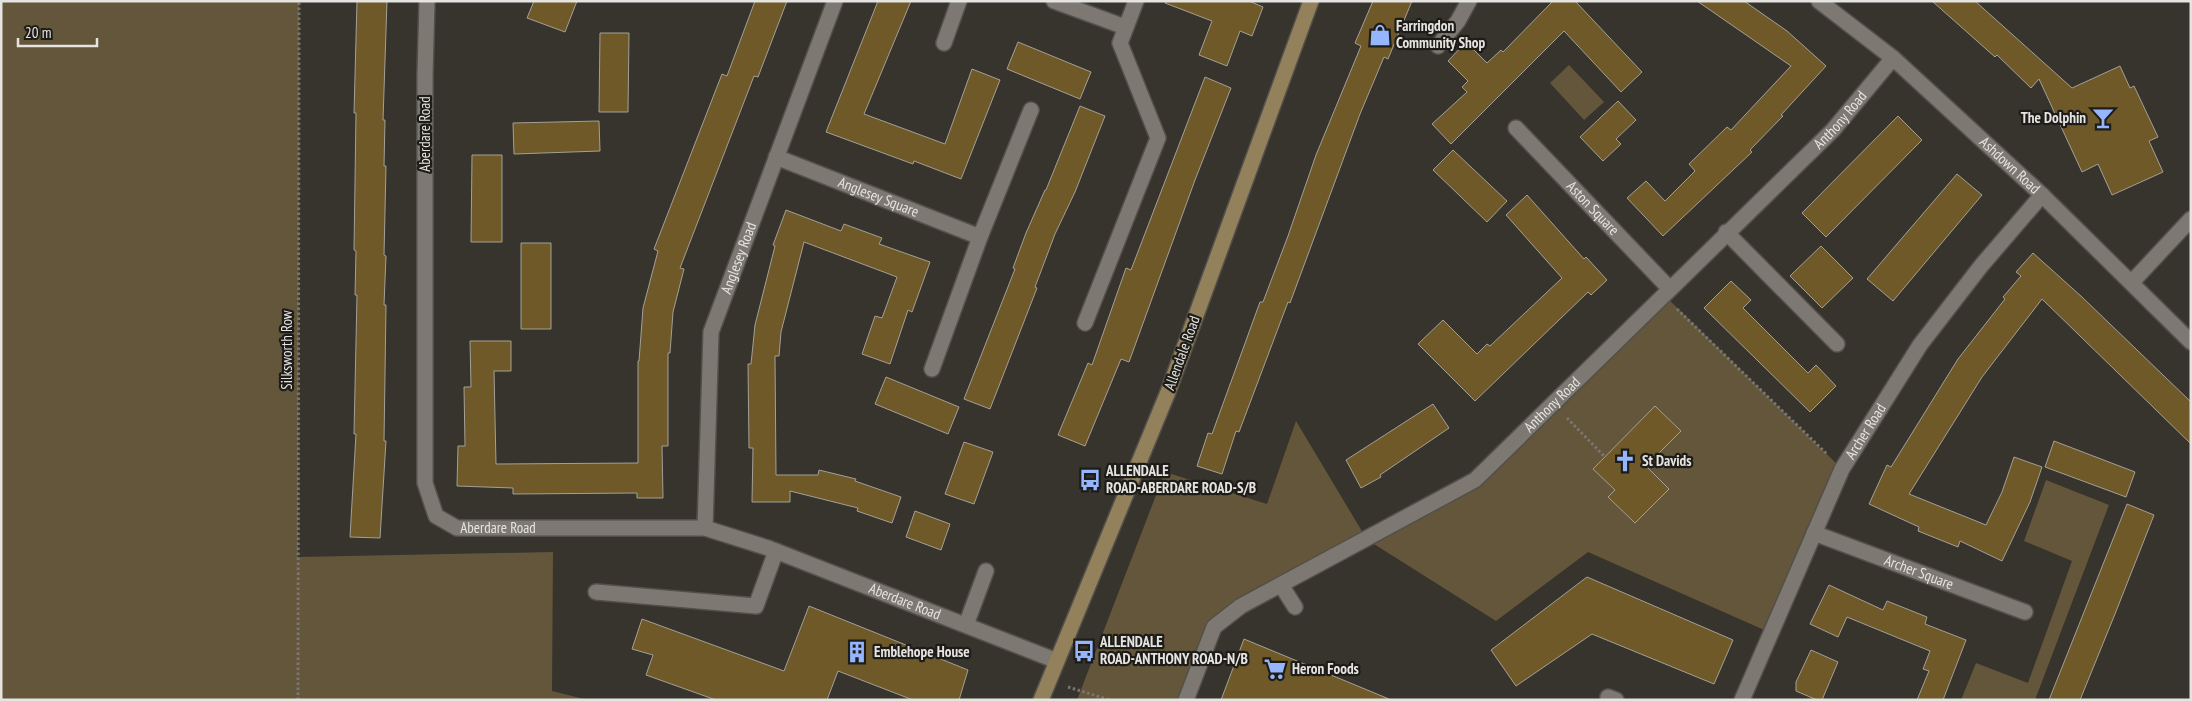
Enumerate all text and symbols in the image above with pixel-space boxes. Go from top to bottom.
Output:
scale bar [18,15,96,47]
place label: Farringdon Community Shop [1396,16,1485,52]
shop icon: Farringdon Community Shop [1367,22,1393,48]
text: 20 m [25,23,51,42]
street label: Anthony Road [1809,87,1871,153]
street label: Aberdare Road [415,96,434,172]
bar icon: The Dolphin [2090,105,2116,131]
place label: The Dolphin [2021,108,2086,127]
street label: Ashdown Road [1976,132,2044,198]
street label: Anglesey Square [836,172,922,221]
street label: Aston Square [1563,177,1624,239]
street label: Anglesey Road [716,220,760,296]
street label: Silksworth Row [277,310,296,390]
street label: Allendale Road [1159,313,1204,393]
street label: Anthony Road [1520,372,1584,436]
street label: Archer Road [1841,400,1890,463]
church icon: St Davids [1612,448,1638,474]
place label: St Davids [1642,451,1692,470]
place label: ALLENDALE ROAD-ABERDARE ROAD-S/B [1105,461,1256,497]
bus stop icon: ALLENDALE ROAD-ABERDARE ROAD-S/B [1077,467,1103,493]
street label: Aberdare Road [460,518,536,537]
street label: Archer Square [1882,550,1956,593]
street label: Aberdare Road [866,578,944,624]
place label: ALLENDALE ROAD-ANTHONY ROAD-N/B [1099,632,1248,668]
bus stop icon: ALLENDALE ROAD-ANTHONY ROAD-N/B [1071,638,1097,664]
building icon: Emblehope House [844,639,870,665]
place label: Emblehope House [874,642,970,661]
supermarket icon: Heron Foods [1262,656,1288,682]
place label: Heron Foods [1292,659,1359,678]

